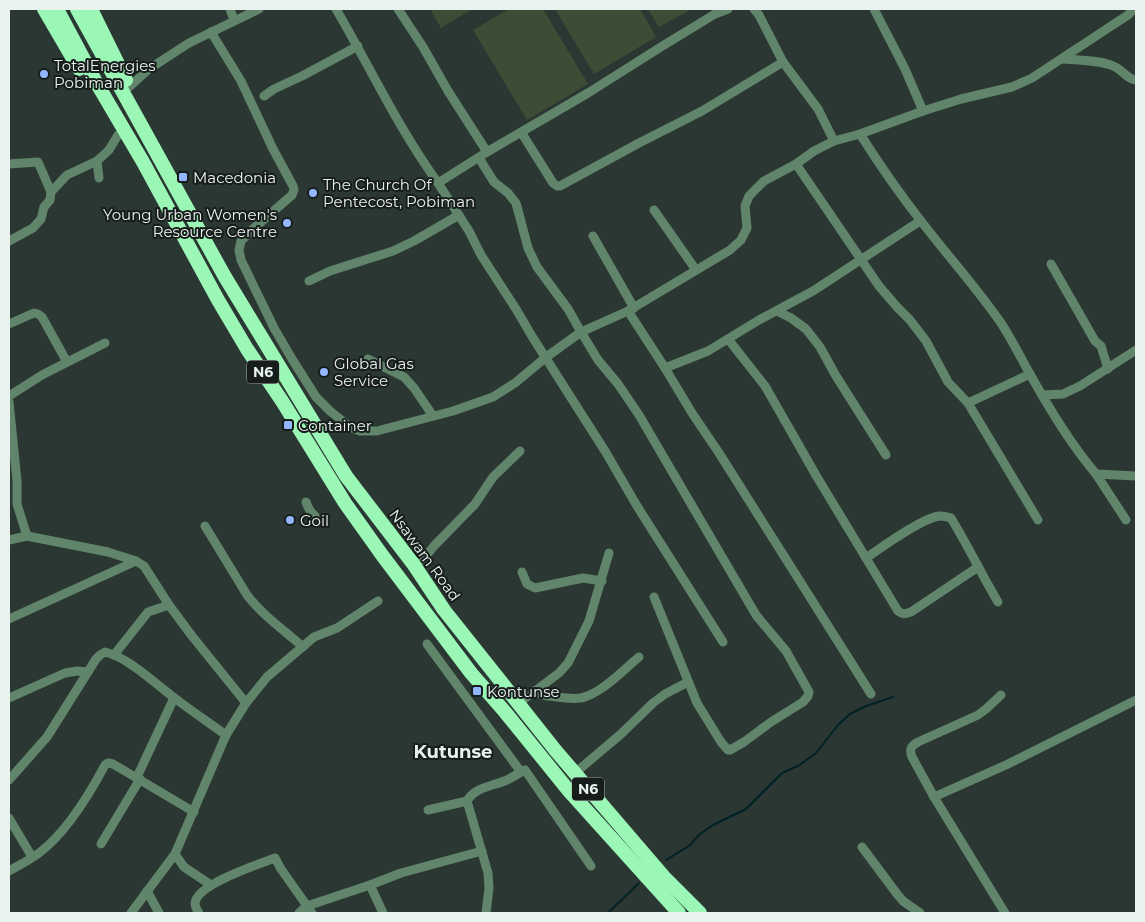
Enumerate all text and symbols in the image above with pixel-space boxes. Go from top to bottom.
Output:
place label: TotalEnergies Pobiman [54,56,156,92]
marker: TotalEnergies Pobiman [38,68,50,80]
place label: Macedonia [193,168,276,187]
marker: Macedonia [177,171,189,183]
place label: The Church Of Pentecost, Pobiman [323,175,475,211]
marker: The Church Of Pentecost, Pobiman [307,187,319,199]
place label: Young Urban Women's Resource Centre [103,205,277,241]
marker: Young Urban Women's Resource Centre [281,217,293,229]
place label: Global Gas Service [334,354,414,390]
road number: N6 [247,361,279,384]
marker: Global Gas Service [318,366,330,378]
place label: Container [298,416,372,435]
marker: Container [282,419,294,431]
street label: Nsawam Road [385,505,465,605]
place label: Goil [300,511,329,530]
marker: Goil [284,514,296,526]
place label: Kontunse [487,682,560,701]
marker: Kontunse [471,685,483,697]
district label: Kutunse [414,741,492,763]
road number: N6 [572,778,604,801]

